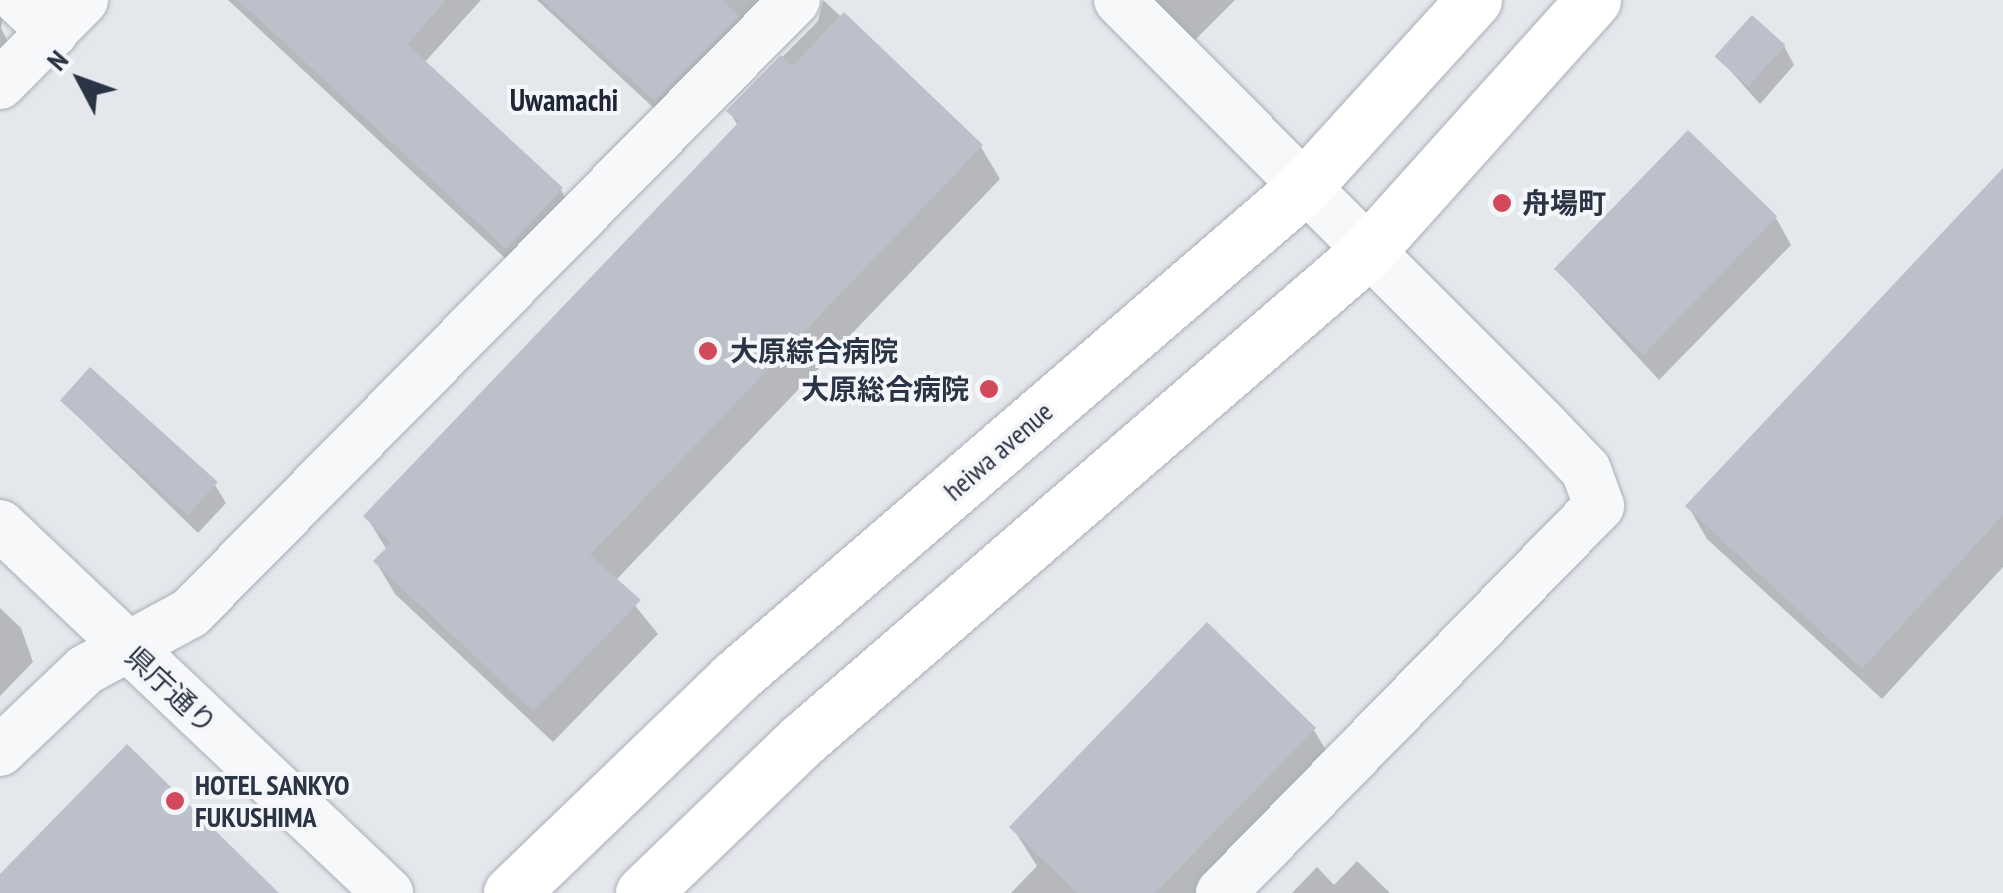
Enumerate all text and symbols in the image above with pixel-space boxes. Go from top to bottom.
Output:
north arrow [30,30,130,130]
text: N [38,42,76,78]
district label: Uwamachi [510,82,618,118]
place label: 舟場町 [1522,186,1606,220]
marker: 舟場町 [1491,192,1513,214]
place label: 大原綜合病院 [730,334,898,368]
marker: 大原綜合病院 [695,338,721,364]
place label: 大原総合病院 [801,372,969,406]
marker: 大原総合病院 [978,378,1000,400]
street label: heiwa avenue [937,395,1059,507]
street label: 県庁通り [119,640,223,740]
place label: HOTEL SANKYO FUKUSHIMA [195,768,351,834]
marker: HOTEL SANKYO FUKUSHIMA [164,790,186,812]

